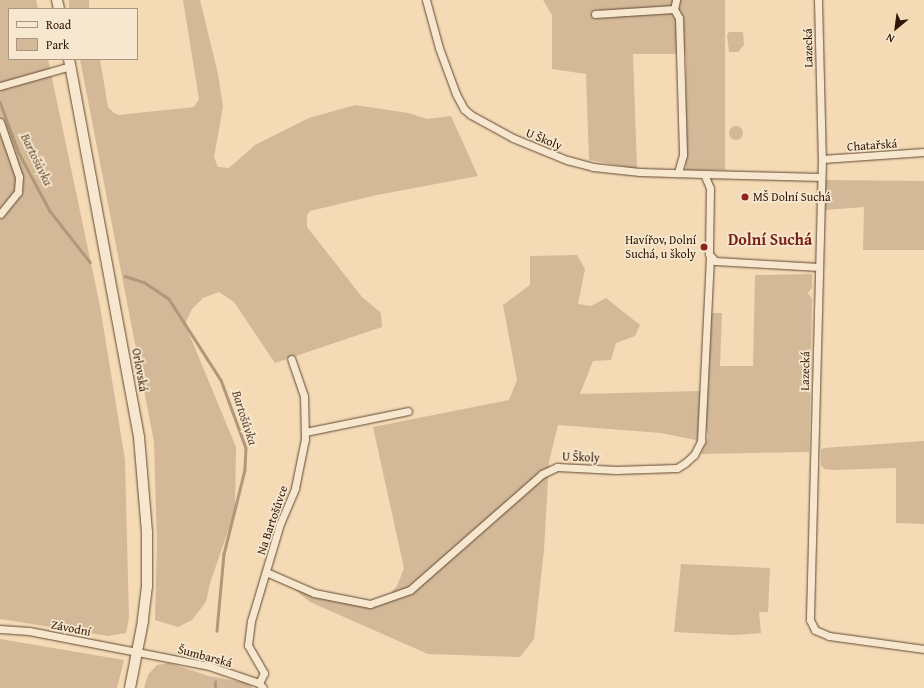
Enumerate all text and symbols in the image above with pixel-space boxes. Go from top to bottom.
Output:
legend [8,8,138,60]
north arrow [876,8,916,48]
text: Road [46,16,71,33]
street label: Lazecká [800,28,816,68]
text: N [883,30,897,47]
text: Park [46,36,69,53]
street label: U Školy [524,125,564,153]
water label: Bartošůvka [17,131,55,189]
street label: Chatařská [846,136,898,154]
place label: MŠ Dolní Suchá [753,190,831,204]
marker: MŠ Dolní Suchá [740,192,750,202]
district label: Dolní Suchá [728,229,812,249]
place label: Havířov, Dolní Suchá, u školy [625,233,696,261]
marker: Havířov, Dolní Suchá, u školy [699,242,709,252]
street label: Orlovská [129,347,151,393]
street label: Lazecká [797,351,813,391]
water label: Bartošůvka [228,389,260,447]
street label: U Školy [562,449,600,465]
street label: Na Bartošůvce [253,484,291,556]
street label: Závodní [50,617,92,639]
street label: Šumbarská [176,642,234,670]

